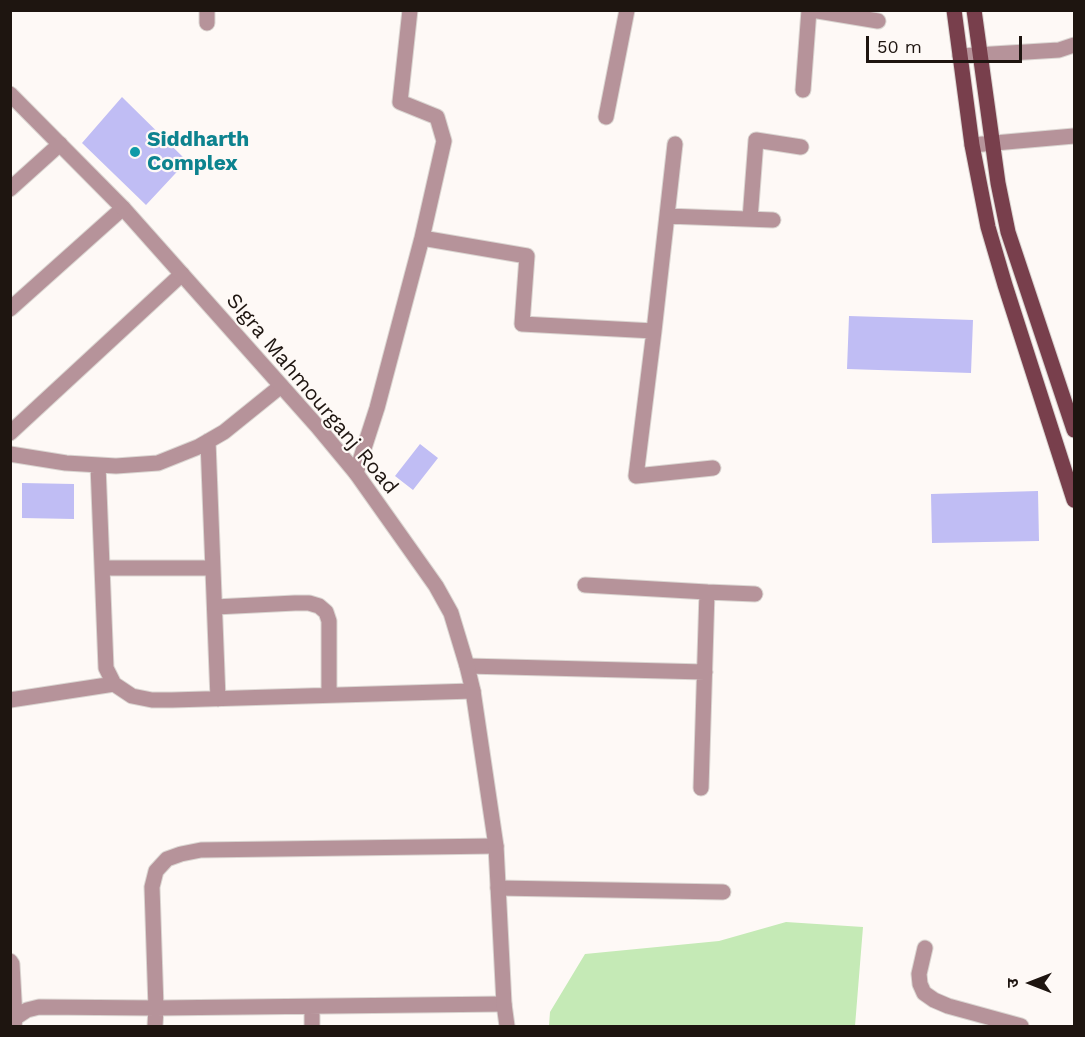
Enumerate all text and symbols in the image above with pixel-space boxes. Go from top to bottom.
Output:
scale bar [869,24,1025,62]
text: 50 m [877,36,922,57]
place label: Siddharth Complex [147,127,249,177]
marker: Siddharth Complex [128,145,142,159]
street label: SIgra Mahmourganj Road [221,288,403,500]
north arrow [1001,953,1061,1013]
text: उ [1003,978,1022,988]

